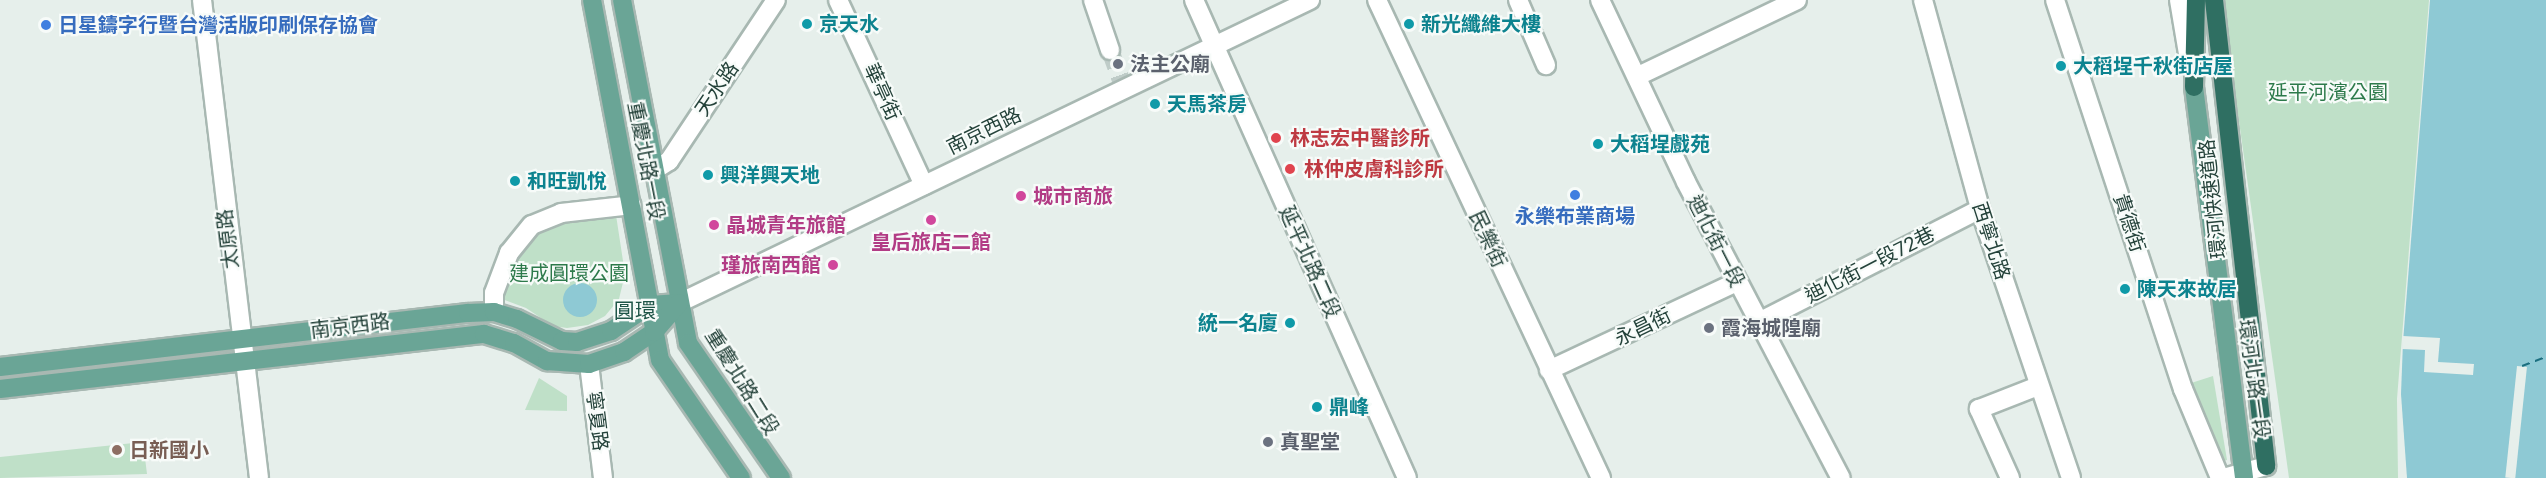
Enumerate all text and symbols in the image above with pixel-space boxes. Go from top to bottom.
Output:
place label: 京天水 [819,12,879,36]
place label: 新光纖維大樓 [1421,12,1541,36]
place label: 日星鑄字行暨台灣活版印刷保存協會 [58,13,378,37]
marker: 京天水 [800,17,814,31]
marker: 新光纖維大樓 [1402,17,1416,31]
marker: 日星鑄字行暨台灣活版印刷保存協會 [39,18,53,32]
place label: 法主公廟 [1130,52,1210,76]
place label: 大稻埕千秋街店屋 [2073,54,2233,78]
street label: 天水路 [690,57,744,121]
marker: 法主公廟 [1111,57,1125,71]
marker: 大稻埕千秋街店屋 [2054,59,2068,73]
street label: 華亭街 [859,60,905,124]
park label: 延平河濱公園 [2268,80,2388,104]
place label: 天馬茶房 [1167,92,1247,116]
marker: 天馬茶房 [1148,97,1162,111]
street label: 重慶北路一段 [623,100,669,222]
street label: 南京西路 [943,103,1025,159]
place label: 林志宏中醫診所 [1290,126,1430,150]
marker: 林志宏中醫診所 [1267,129,1285,147]
place label: 大稻埕戲苑 [1610,132,1710,156]
marker: 大稻埕戲苑 [1591,137,1605,151]
street label: 環河快速道路 [2195,138,2231,260]
place label: 林仲皮膚科診所 [1304,157,1444,181]
marker: 林仲皮膚科診所 [1281,160,1299,178]
place label: 興洋興天地 [720,163,820,187]
marker: 興洋興天地 [701,168,715,182]
place label: 和旺凱悅 [527,169,607,193]
marker: 和旺凱悅 [508,174,522,188]
place label: 城市商旅 [1033,184,1113,208]
marker: 永樂布業商場 [1568,188,1582,202]
marker: 城市商旅 [1014,189,1028,203]
street label: 迪化街一段 [1683,191,1749,291]
street label: 貴德街 [2108,191,2150,255]
street label: 西寧北路 [1967,199,2015,283]
street label: 延平北路二段 [1275,202,1345,322]
place label: 永樂布業商場 [1515,204,1635,228]
street label: 民樂街 [1464,207,1512,271]
street label: 太原路 [212,208,244,270]
place label: 晶城青年旅館 [726,213,846,237]
marker: 皇后旅店二館 [924,213,938,227]
marker: 晶城青年旅館 [707,218,721,232]
street label: 迪化街一段72巷 [1801,222,1939,308]
place label: 皇后旅店二館 [871,230,991,254]
place label: 瑾旅南西館 [721,253,821,277]
marker: 瑾旅南西館 [826,258,840,272]
park label: 建成圓環公園 [509,261,629,285]
place label: 陳天來故居 [2137,277,2237,301]
marker: 陳天來故居 [2118,282,2132,296]
district label: 圓環 [614,298,656,324]
street label: 永昌街 [1611,303,1675,351]
street label: 南京西路 [309,309,391,343]
place label: 統一名廈 [1198,311,1278,335]
marker: 統一名廈 [1283,316,1297,330]
place label: 霞海城隍廟 [1721,316,1821,340]
street label: 環河北路一段 [2234,318,2274,440]
marker: 霞海城隍廟 [1702,321,1716,335]
street label: 重慶北路二段 [700,325,784,439]
street label: 寧夏路 [581,390,613,452]
place label: 鼎峰 [1329,395,1369,419]
marker: 鼎峰 [1310,400,1324,414]
place label: 真聖堂 [1280,430,1340,454]
marker: 真聖堂 [1261,435,1275,449]
place label: 日新國小 [129,438,209,462]
marker: 日新國小 [110,443,124,457]

